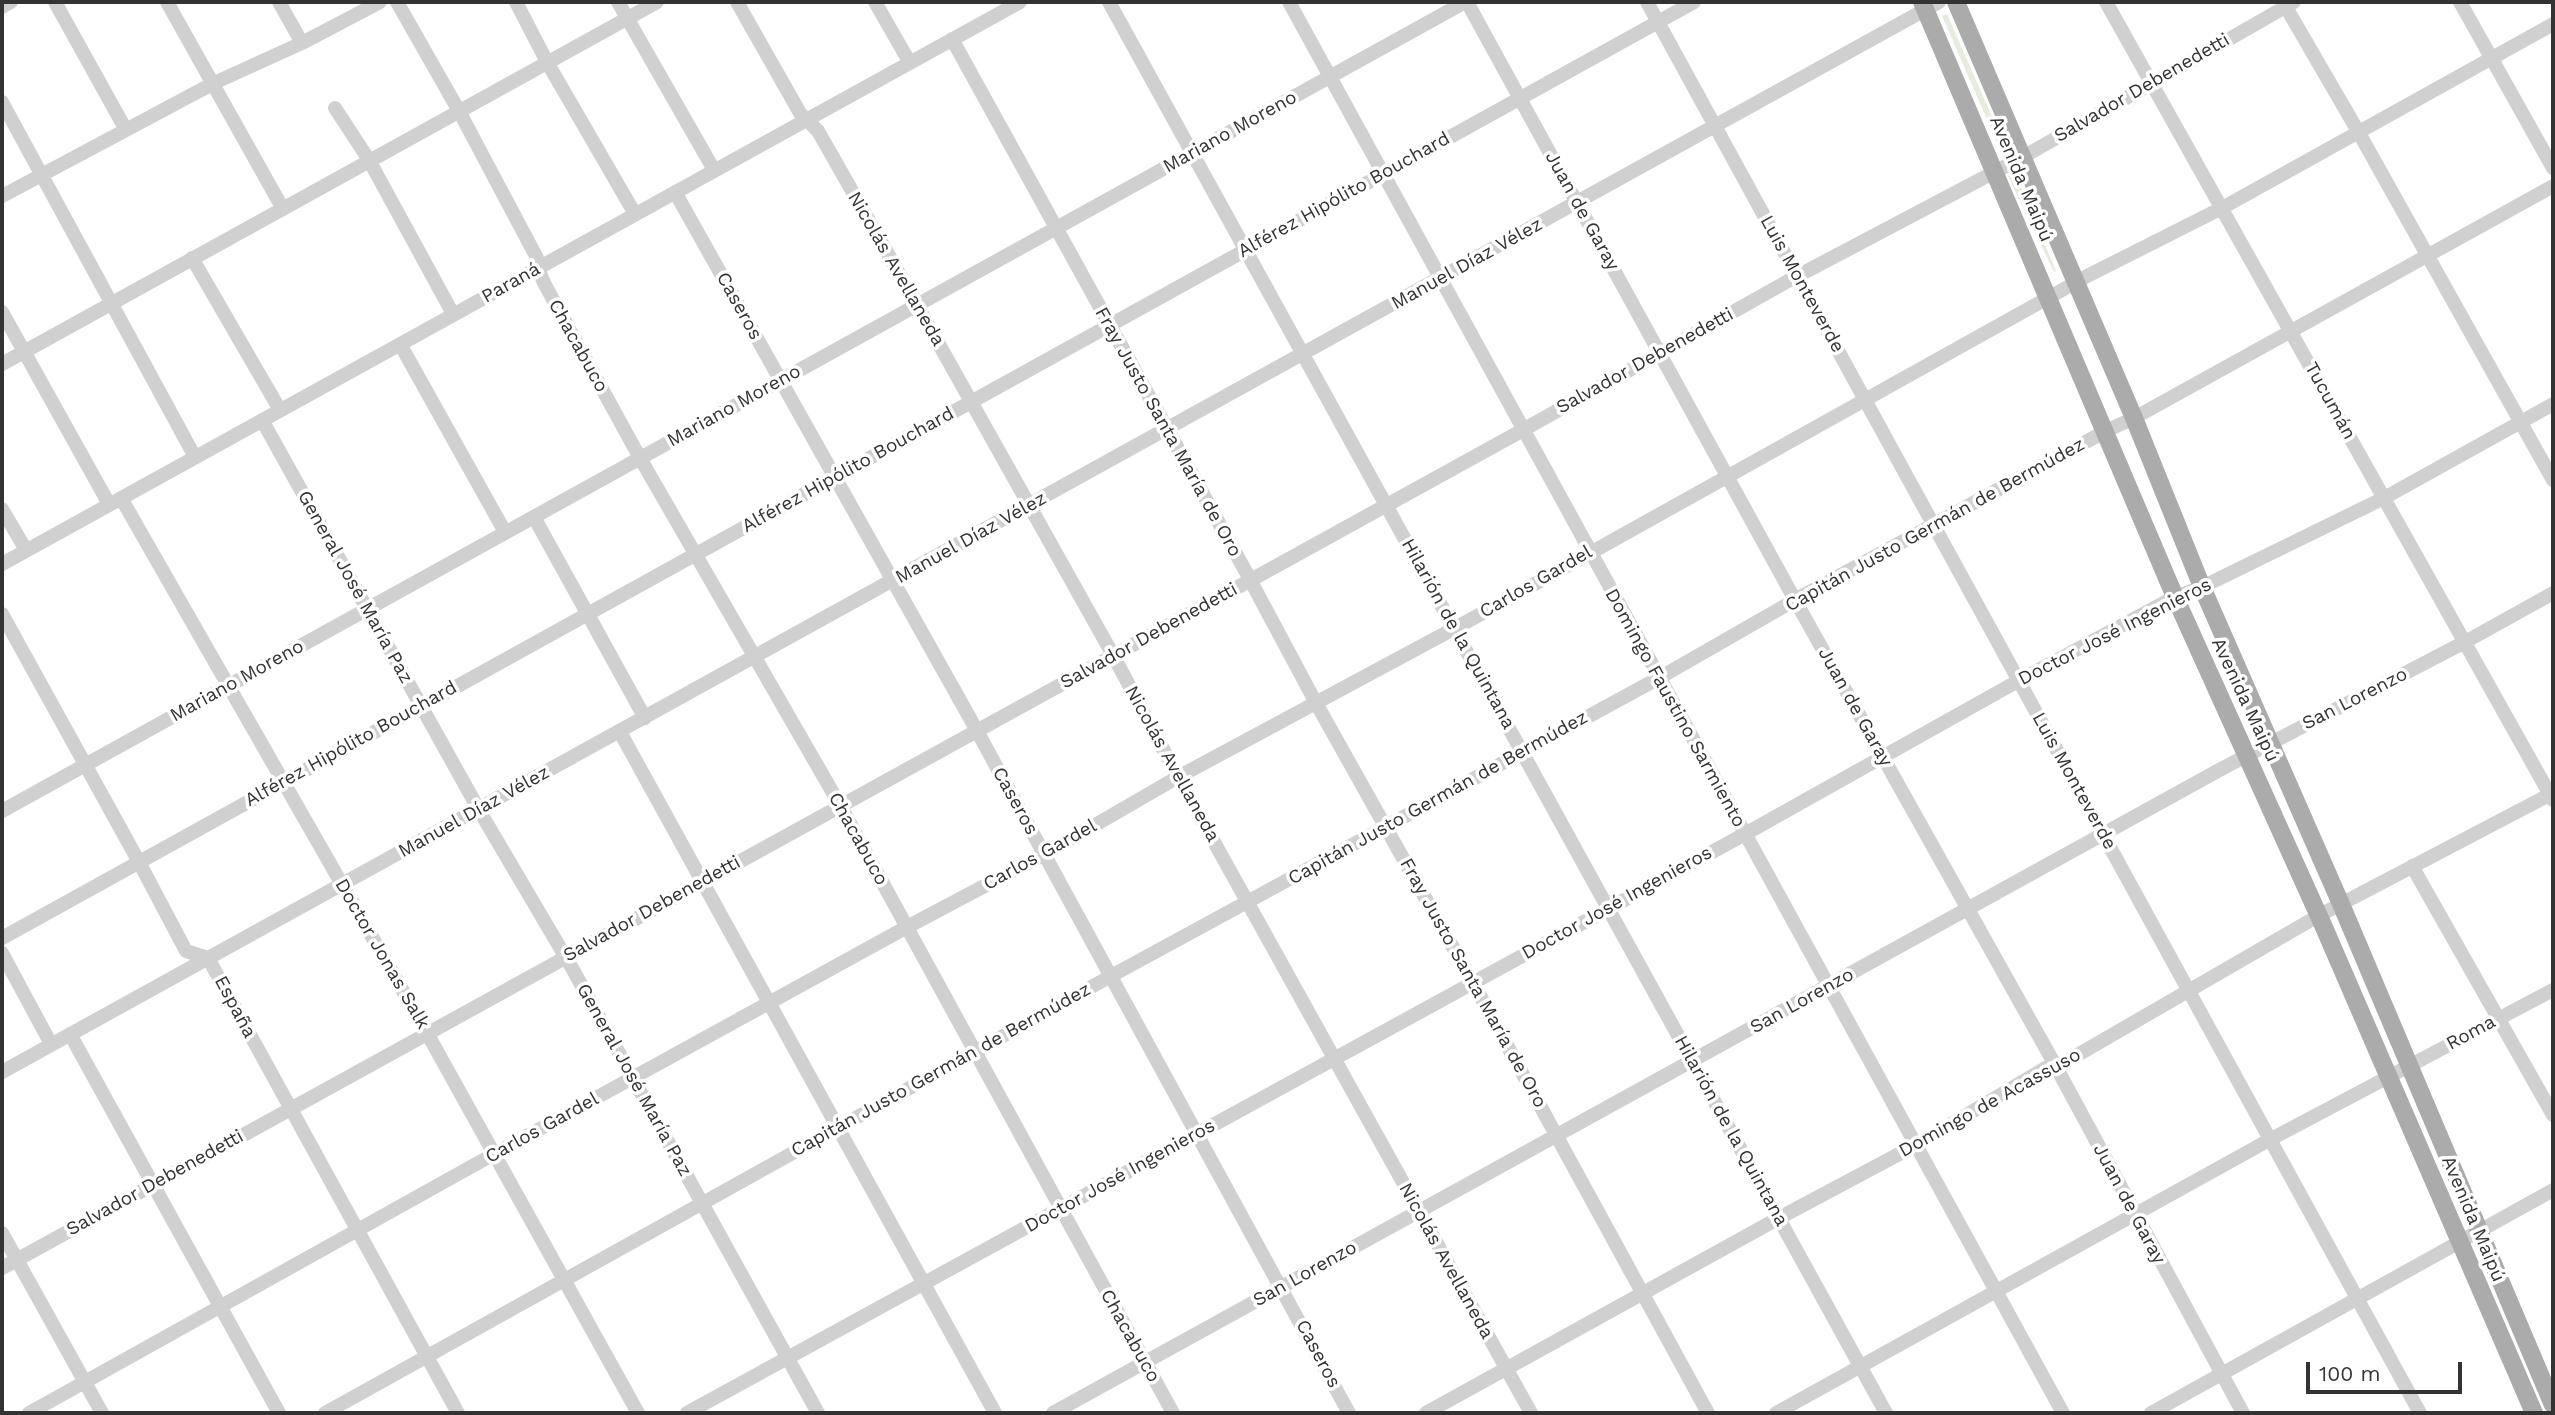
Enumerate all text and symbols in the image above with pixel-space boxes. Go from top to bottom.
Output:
street label: Salvador Debenedetti [2050,28,2234,148]
street label: Mariano Moreno [1159,86,1301,178]
street label: Avenida Maipú [1984,113,2058,245]
street label: Alférez Hipólito Bouchard [1234,127,1454,263]
street label: Juan de Garay [1540,147,1624,275]
street label: Nicolás Avellaneda [842,188,950,350]
street label: Luis Monteverde [1755,211,1849,357]
street label: Manuel Díaz Vélez [1388,213,1546,315]
street label: Paraná [478,258,544,308]
street label: Caseros [711,268,767,344]
street label: Chacabuco [543,296,613,396]
street label: Fray Justo Santa María de Oro [1090,303,1246,561]
street label: Salvador Debenedetti [1553,303,1737,419]
street label: Tucumán [2299,358,2361,444]
street label: Mariano Moreno [663,360,805,452]
street label: Alférez Hipólito Bouchard [738,402,958,538]
street label: Capitán Justo Germán de Bermúdez [1781,433,2089,617]
street label: General José María Paz [292,487,418,687]
street label: Manuel Díaz Vélez [892,487,1050,589]
street label: Hilarión de la Quintana [1396,535,1520,733]
street label: Carlos Gardel [1476,541,1596,623]
street label: Doctor José Ingenieros [2015,573,2215,691]
street label: Salvador Debenedetti [1057,578,1241,694]
street label: Domingo Faustino Sarmiento [1600,585,1750,831]
street label: Avenida Maipú [2206,634,2284,766]
street label: Mariano Moreno [166,635,308,727]
street label: Juan de Garay [1813,643,1897,771]
street label: San Lorenzo [2299,663,2411,735]
street label: Alférez Hipólito Bouchard [241,676,461,812]
street label: Nicolás Avellaneda [1120,682,1224,846]
street label: Capitán Justo Germán de Bermúdez [1284,706,1592,890]
street label: Luis Monteverde [2027,708,2121,854]
street label: Manuel Díaz Vélez [395,761,553,863]
street label: Caseros [987,763,1043,839]
street label: Chacabuco [823,789,893,889]
street label: Carlos Gardel [979,815,1101,895]
street label: Doctor José Ingenieros [1518,841,1716,965]
street label: Salvador Debenedetti [560,851,744,967]
street label: Fray Justo Santa María de Oro [1395,854,1551,1112]
street label: Doctor Jonas Salk [330,875,434,1033]
street label: San Lorenzo [1746,963,1858,1039]
street label: España [209,972,261,1042]
street label: Capitán Justo Germán de Bermúdez [787,978,1095,1162]
street label: General José María Paz [571,980,697,1180]
street label: Roma [2442,1011,2500,1055]
street label: Hilarión de la Quintana [1669,1032,1793,1230]
street label: Domingo de Acassuso [1895,1044,2085,1162]
street label: Carlos Gardel [481,1088,603,1168]
street label: Doctor José Ingenieros [1021,1114,1219,1238]
street label: Salvador Debenedetti [63,1125,247,1241]
street label: Juan de Garay [2088,1140,2170,1268]
street label: Avenida Maipú [2436,1153,2510,1285]
street label: Nicolás Avellaneda [1394,1179,1498,1343]
street label: San Lorenzo [1249,1236,1361,1312]
street label: Chacabuco [1095,1286,1165,1386]
street label: Caseros [1291,1316,1345,1392]
scale bar [2310,1348,2466,1392]
text: 100 m [2319,1361,2381,1386]

